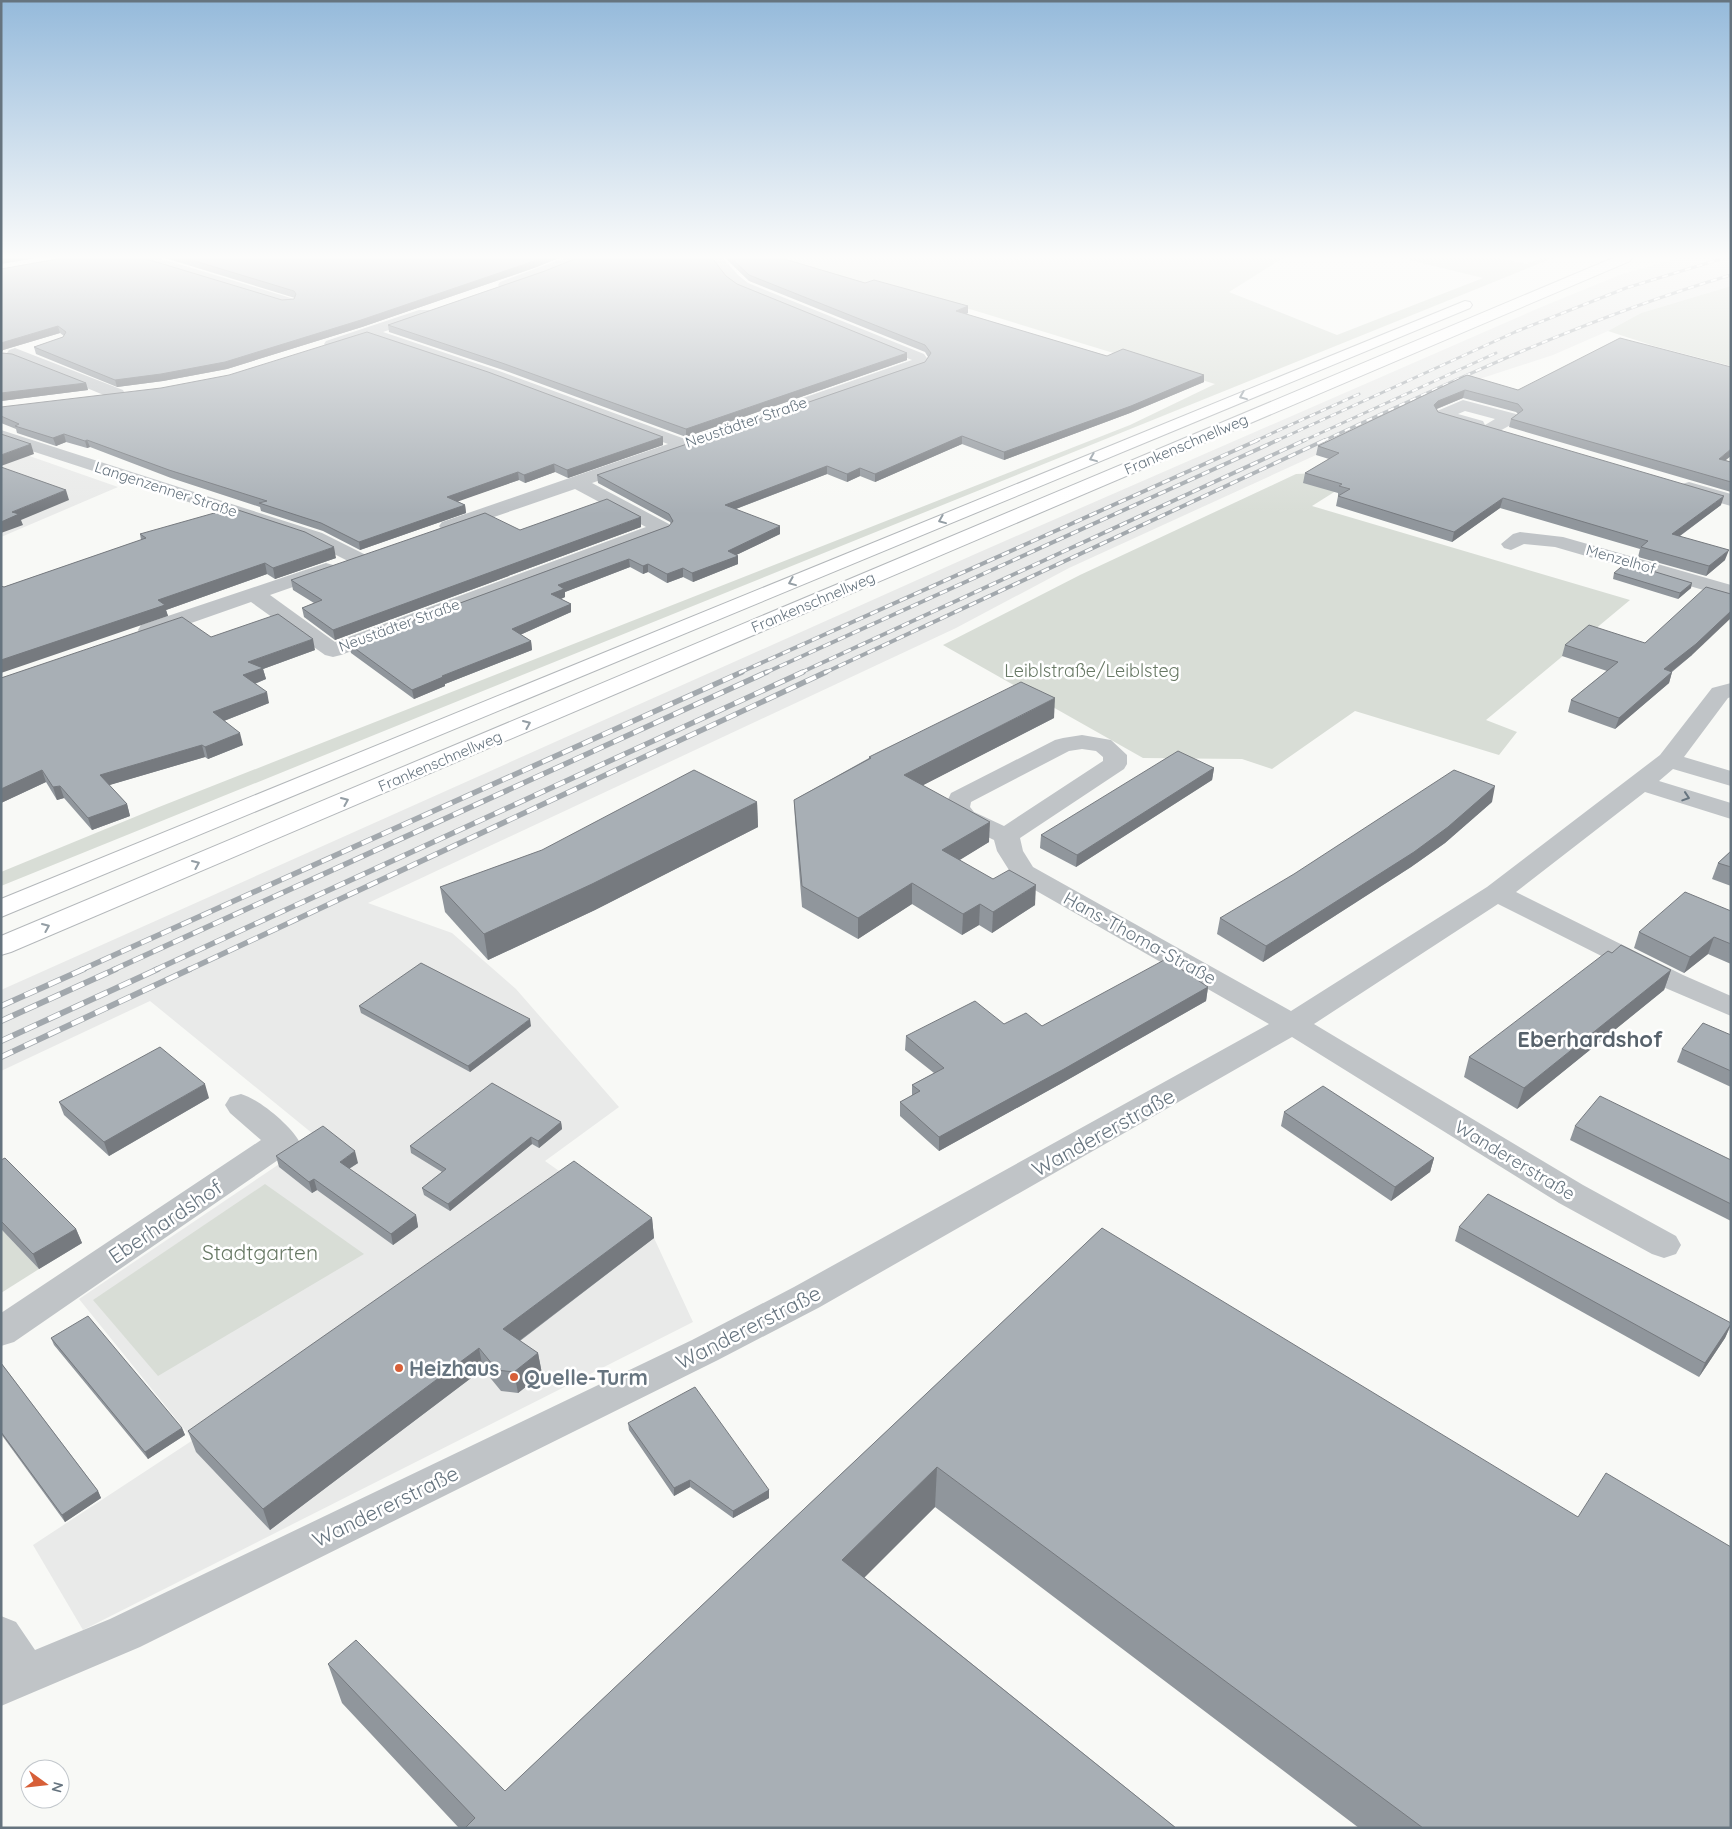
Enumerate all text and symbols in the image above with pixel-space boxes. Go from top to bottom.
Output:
one-way arrow [1239,390,1248,401]
street label: Neustädter Straße [683,392,809,452]
street label: Frankenschnellweg [1121,409,1251,479]
one-way arrow [1089,452,1098,463]
street label: Langenzenner Straße [92,457,240,521]
one-way arrow [939,515,947,525]
street label: Menzelhof [1584,540,1659,578]
street label: Frankenschnellweg [748,567,878,637]
one-way arrow [788,576,797,587]
street label: Neustädter Straße [336,594,462,656]
park label: Leiblstraße/Leiblsteg [1004,659,1180,682]
one-way arrow [523,719,531,729]
street label: Frankenschnellweg [375,726,505,796]
one-way arrow [1681,791,1689,801]
one-way arrow [341,796,349,806]
one-way arrow [191,859,200,870]
street label: Hans-Thoma-Straße [1060,886,1220,990]
one-way arrow [41,923,50,933]
district label: Eberhardshof [1517,1025,1663,1053]
street label: Wandererstraße [1027,1082,1179,1182]
street label: Wandererstraße [1451,1115,1579,1205]
street label: Eberhardshof [103,1173,227,1269]
park label: Stadtgarten [202,1239,318,1265]
street label: Wandererstraße [671,1279,825,1375]
place label: Heizhaus [409,1355,499,1381]
marker: Heizhaus [393,1362,405,1374]
place label: Quelle-Turm [524,1364,648,1390]
marker: Quelle-Turm [508,1371,520,1383]
street label: Wandererstraße [308,1459,462,1553]
north arrow [20,1759,70,1809]
text: N [48,1780,68,1795]

